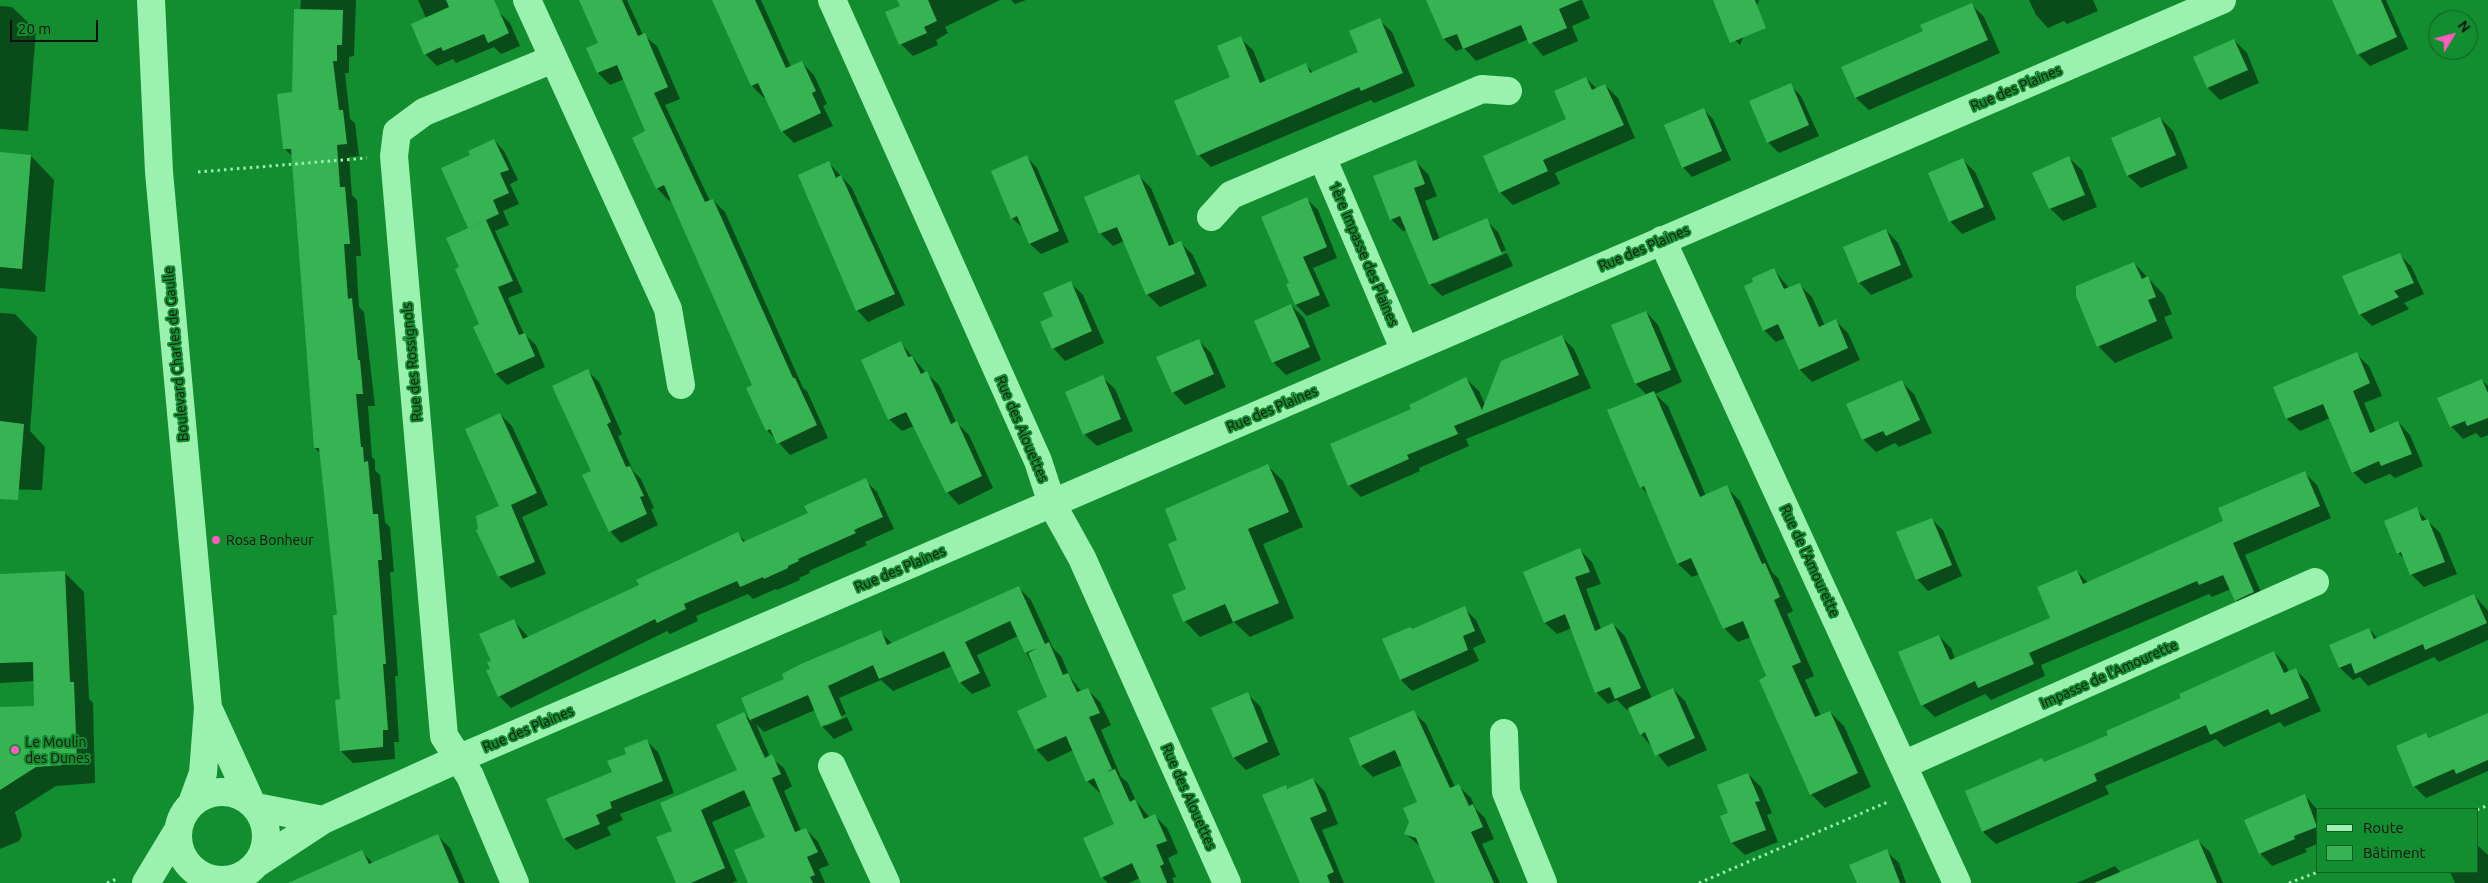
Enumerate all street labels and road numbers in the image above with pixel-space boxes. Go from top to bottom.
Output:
street label: Rue des Plaines [1968,61,2064,115]
street label: 1ère Impasse des Plaines [1326,179,1402,329]
street label: Rue des Plaines [1596,221,1692,275]
street label: Boulevard Charles de Gaulle [160,266,192,442]
street label: Rue des Rossignols [398,302,426,422]
street label: Rue des Alouettes [992,373,1052,485]
street label: Rue des Plaines [1224,382,1320,436]
street label: Rue de l'Amourette [1777,502,1843,620]
street label: Rue des Plaines [852,542,948,596]
street label: Impasse de l'Amourette [2038,636,2180,712]
street label: Rue des Plaines [480,702,576,756]
street label: Rue des Alouettes [1158,741,1220,853]

